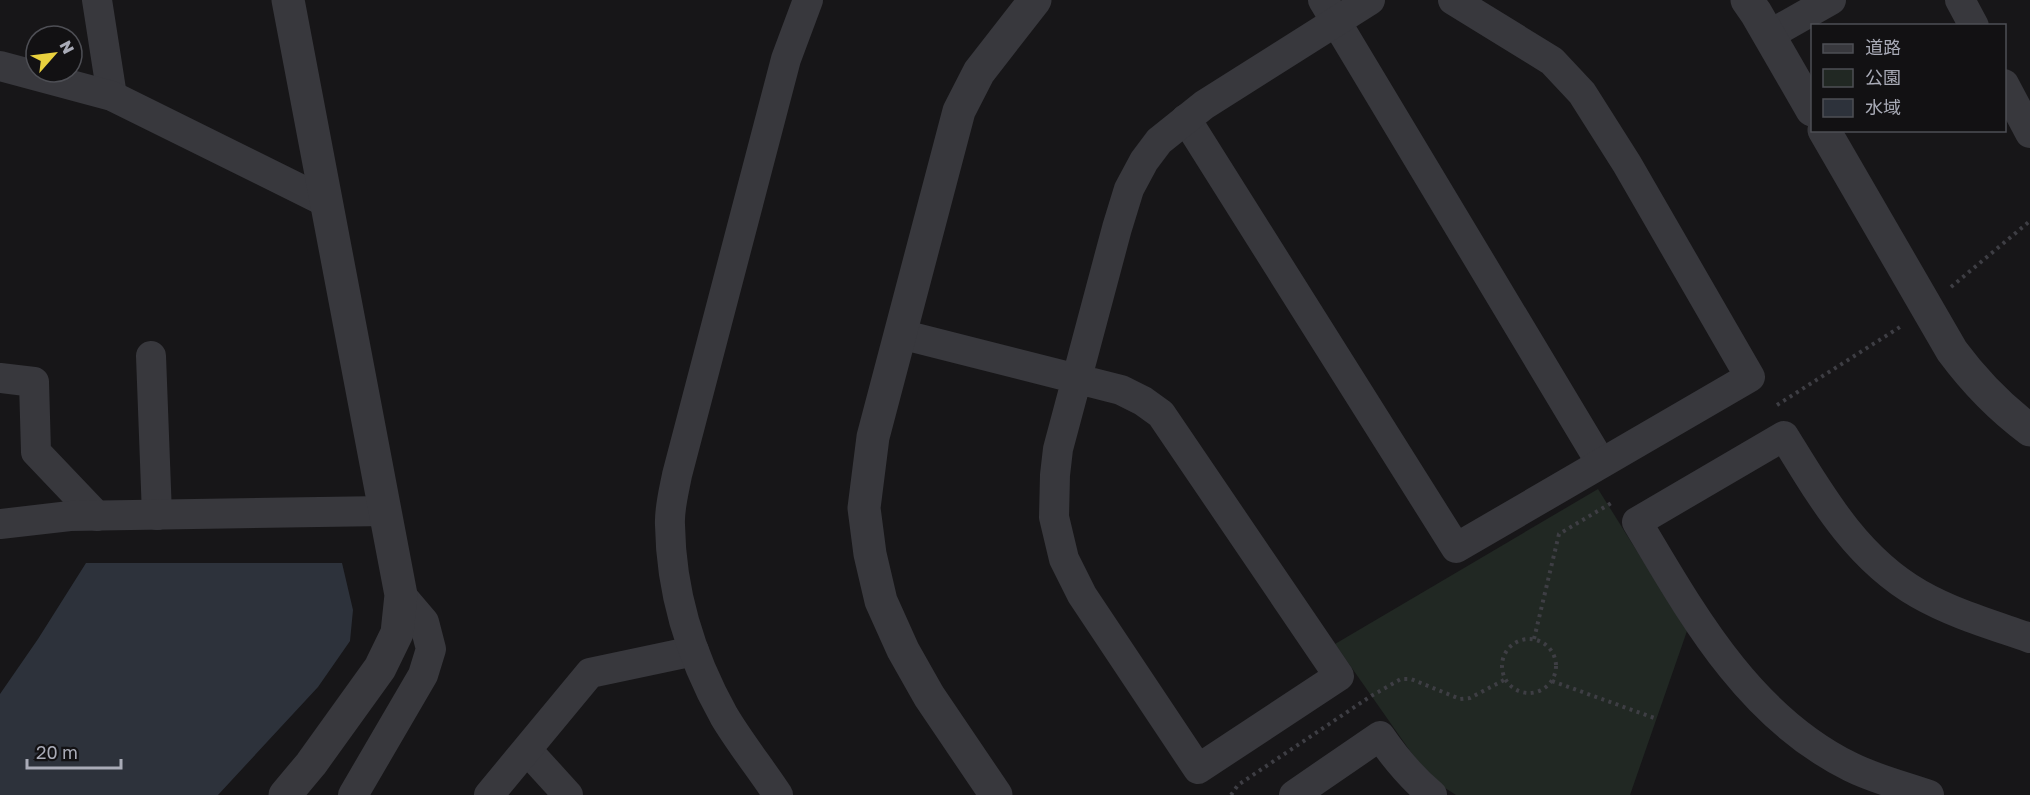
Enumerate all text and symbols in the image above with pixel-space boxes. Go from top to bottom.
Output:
north arrow [24,24,84,84]
legend [1811,24,2006,132]
text: 道路 [1865,36,1901,58]
text: N [56,37,79,57]
text: 公園 [1865,66,1901,88]
text: 水域 [1865,96,1901,118]
scale bar [27,732,122,770]
text: 20 m [36,741,78,763]

